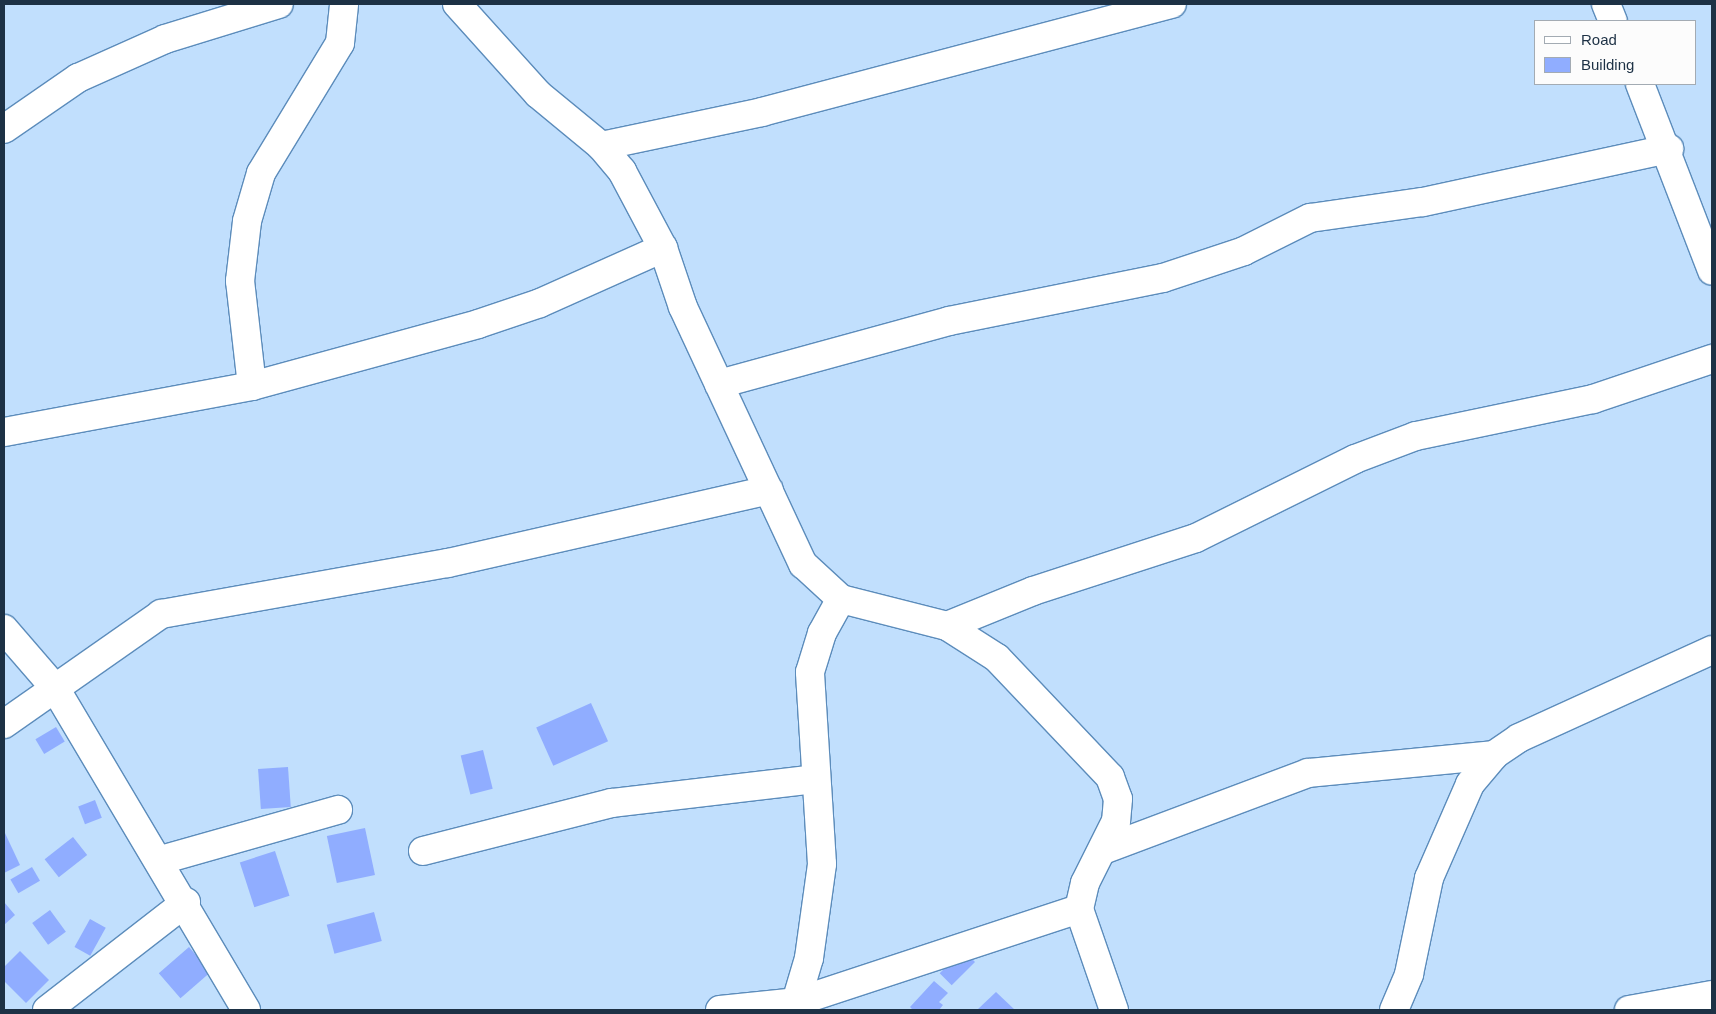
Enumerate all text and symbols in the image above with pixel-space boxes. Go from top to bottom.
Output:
legend [1534,20,1696,85]
text: Road [1581,31,1617,48]
text: Building [1581,56,1634,73]

